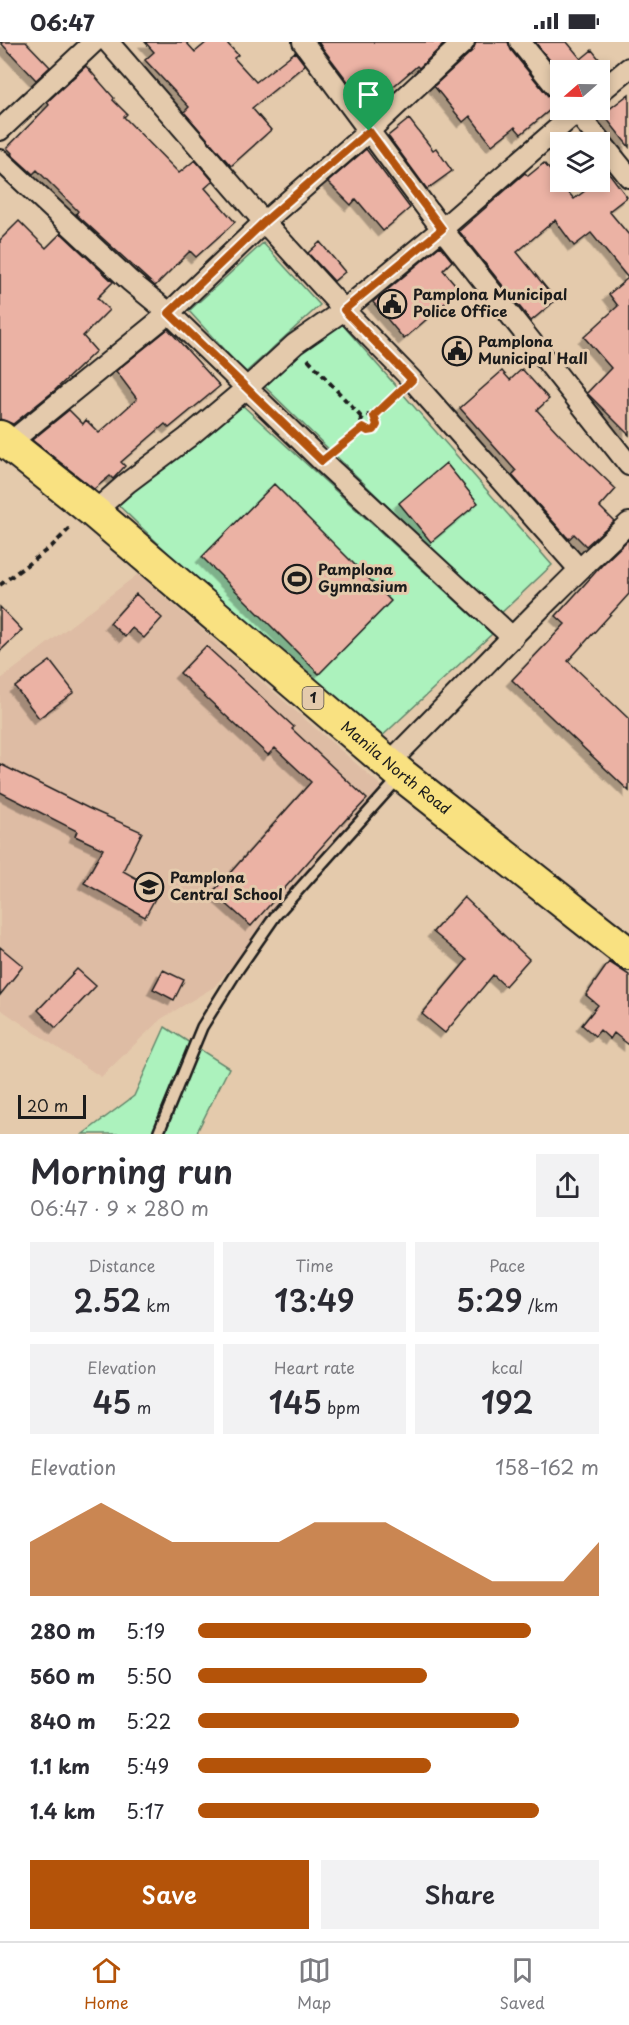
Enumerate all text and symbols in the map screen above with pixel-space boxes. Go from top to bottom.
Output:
text: 06:47 [30,5,95,38]
north arrow [550,60,610,120]
map controls [550,60,610,192]
pin [343,69,394,131]
icon: arrive [352,78,385,111]
button: layers [550,132,610,192]
place label: Pamplona Municipal Police Office [413,282,567,322]
public building icon: Pamplona Municipal Police Office [376,288,408,320]
place label: Pamplona Municipal Hall [478,329,587,369]
public building icon: Pamplona Municipal Hall [441,335,473,367]
place label: Pamplona Gymnasium [318,557,408,597]
sports icon: Pamplona Gymnasium [281,563,313,595]
road number: 1 [302,687,324,709]
street label: Manila North Road [336,715,456,819]
place label: Pamplona Central School [170,865,283,905]
school or university icon: Pamplona Central School [133,871,165,903]
scale bar [18,1092,86,1120]
text: 20 m [27,1093,68,1117]
text: Morning run [30,1145,233,1195]
button: share [536,1154,599,1217]
text: 06:47 · 9 × 280 m [30,1193,209,1223]
text: Distance [88,1253,155,1277]
text: Time [296,1253,333,1277]
text: Pace [489,1253,525,1277]
text: 2.52 [73,1277,141,1322]
text: 13:49 [274,1277,355,1322]
text: 5:29 [456,1277,523,1322]
text: km [141,1293,170,1317]
text: /km [523,1293,558,1317]
text: Elevation [87,1355,156,1379]
text: Heart rate [274,1355,355,1379]
text: kcal [491,1355,523,1379]
text: 45 [92,1379,131,1424]
text: 145 [269,1379,322,1424]
text: 192 [481,1379,533,1424]
text: m [131,1395,151,1419]
text: bpm [322,1395,360,1419]
text: Elevation [30,1452,116,1482]
text: 158–162 m [495,1452,599,1482]
text: 280 m [30,1616,95,1646]
text: 5:19 [126,1616,165,1646]
text: 560 m [30,1661,95,1691]
text: 5:50 [126,1661,172,1691]
text: 840 m [30,1706,96,1736]
text: 5:22 [126,1706,171,1736]
text: 1.1 km [30,1751,90,1781]
text: 5:49 [126,1751,169,1781]
text: 1.4 km [30,1796,96,1826]
text: 5:17 [126,1796,164,1826]
button: Save [30,1860,309,1929]
button: Share [321,1860,599,1929]
tab: Home [84,1954,129,2014]
tab: Map [297,1954,331,2014]
tab: Saved [499,1954,545,2014]

